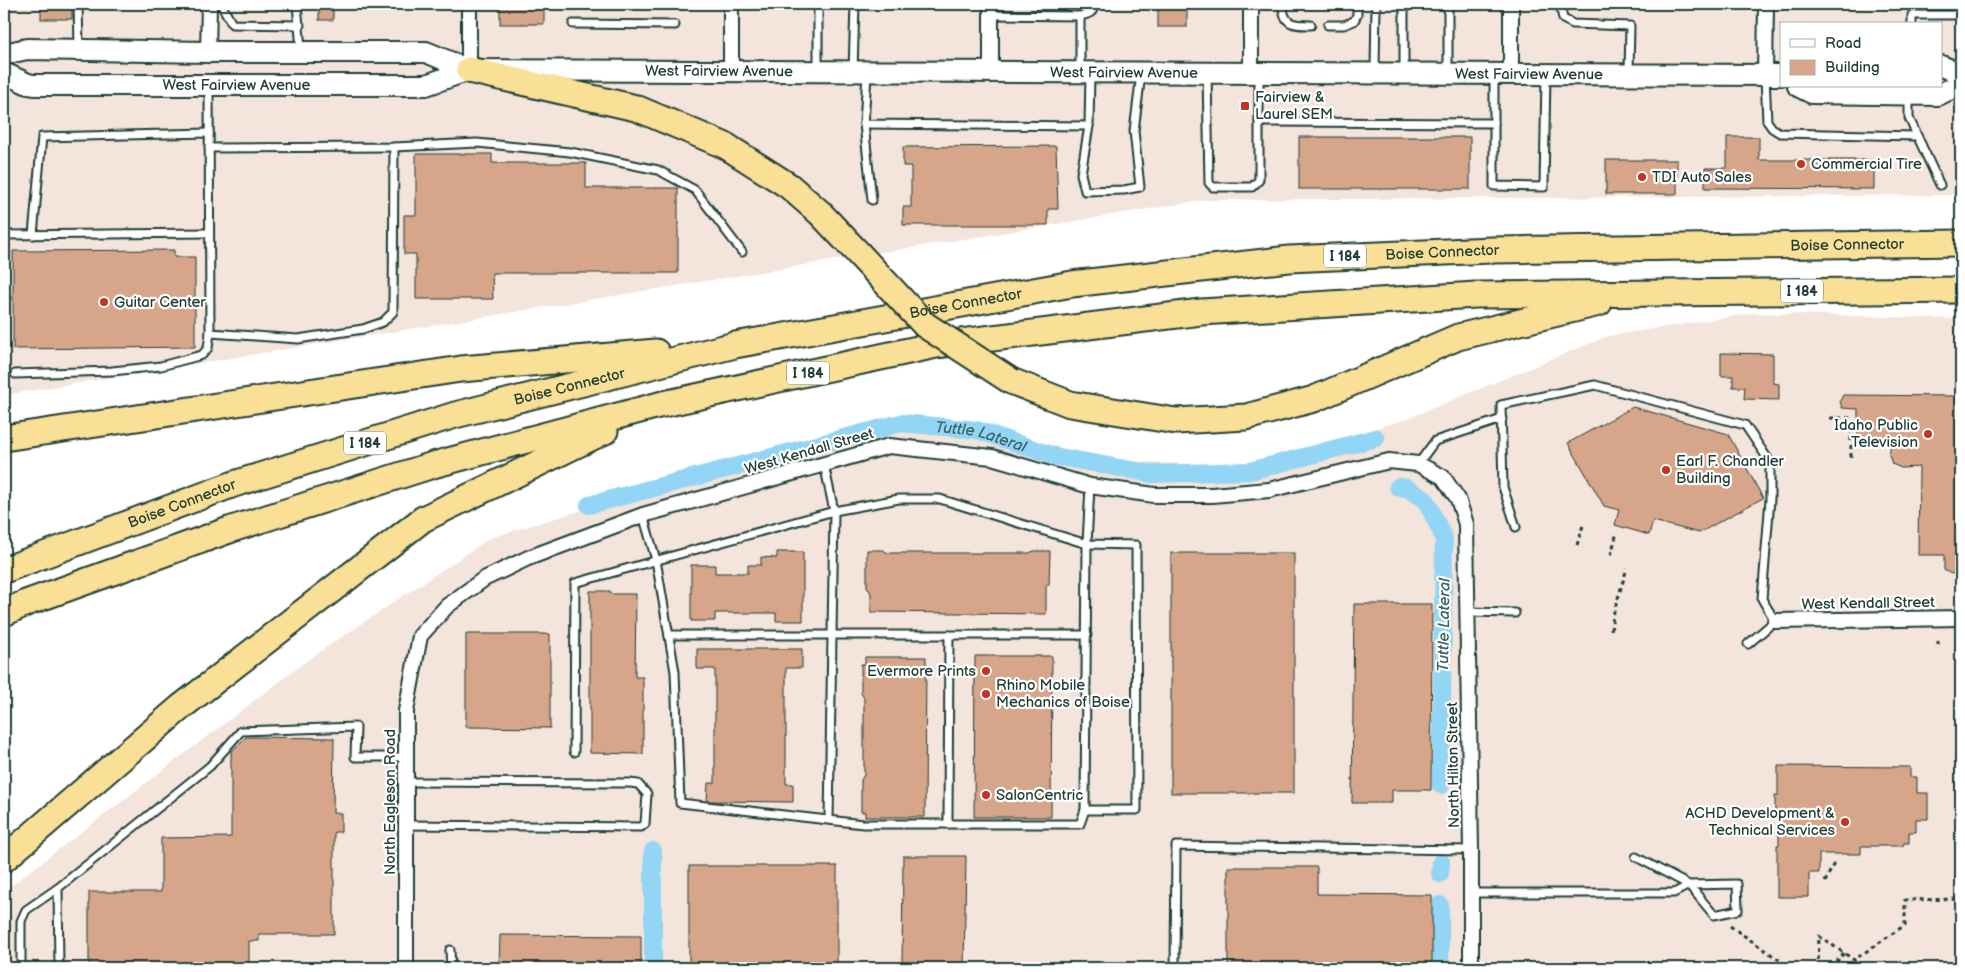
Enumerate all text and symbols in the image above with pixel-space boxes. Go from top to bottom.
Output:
legend [1780,22,1942,88]
text: Road [1825,34,1861,53]
text: Building [1825,58,1880,77]
street label: West Fairview Avenue [645,62,793,81]
street label: West Fairview Avenue [1050,63,1198,83]
street label: West Fairview Avenue [1455,65,1603,84]
street label: West Fairview Avenue [163,76,311,95]
place label: Fairview & Laurel SEM [1255,88,1333,124]
marker: Fairview & Laurel SEM [1239,100,1251,112]
place label: Commercial Tire [1811,155,1922,174]
marker: Commercial Tire [1795,158,1807,170]
place label: TDI Auto Sales [1652,168,1752,187]
marker: TDI Auto Sales [1636,171,1648,183]
street label: Boise Connector [1790,235,1905,256]
street label: Boise Connector [1385,241,1500,265]
road number: I 184 [1324,245,1366,268]
road number: I 184 [1781,280,1823,302]
street label: Boise Connector [908,284,1024,323]
place label: Guitar Center [114,293,206,312]
marker: Guitar Center [98,296,110,308]
road number: I 184 [787,362,829,384]
street label: Boise Connector [512,364,628,410]
place label: Idaho Public Television [1834,416,1918,452]
water label: Tuttle Lateral [934,418,1030,457]
street label: West Kendall Street [742,424,876,479]
marker: Idaho Public Television [1922,428,1934,440]
road number: I 184 [344,432,386,454]
place label: Earl F. Chandler Building [1676,452,1785,488]
marker: Earl F. Chandler Building [1660,464,1672,476]
street label: Boise Connector [125,475,239,533]
water label: Tuttle Lateral [1434,577,1455,672]
street label: West Kendall Street [1801,593,1935,614]
place label: Evermore Prints [867,662,977,681]
marker: Evermore Prints [980,665,992,677]
place label: Rhino Mobile Mechanics of Boise [996,676,1130,712]
marker: Rhino Mobile Mechanics of Boise [980,688,992,700]
street label: North Hilton Street [1443,701,1464,828]
street label: North Eagleson Road [381,729,400,875]
place label: SalonCentric [996,786,1083,805]
marker: SalonCentric [980,789,992,801]
place label: ACHD Development & Technical Services [1685,804,1836,840]
marker: ACHD Development & Technical Services [1839,816,1851,828]

